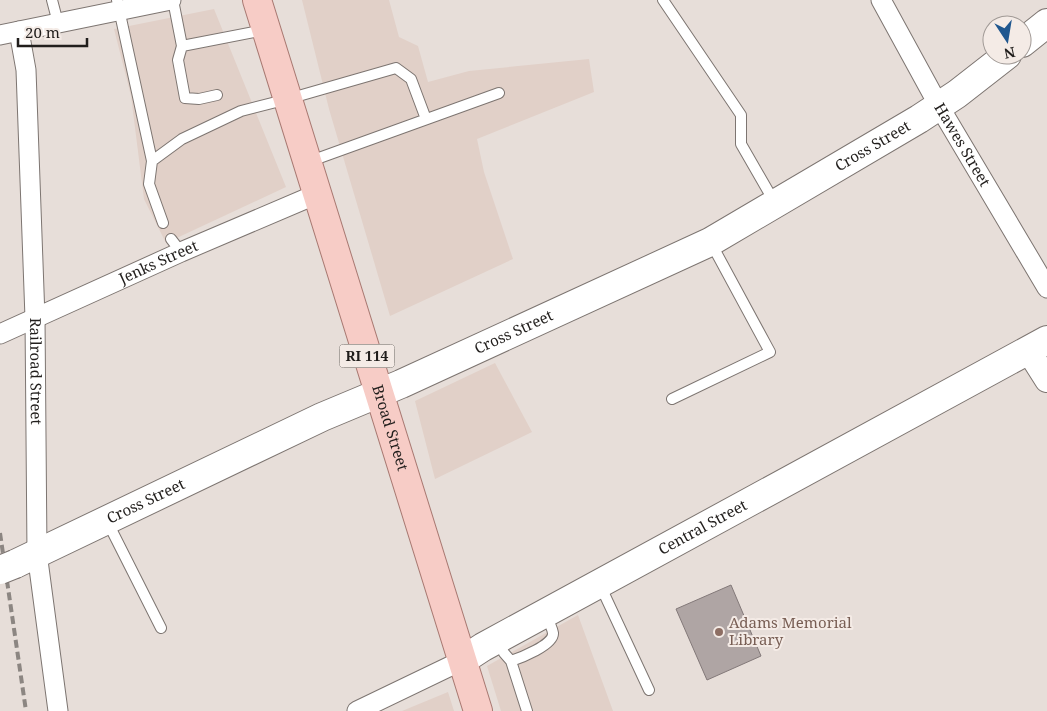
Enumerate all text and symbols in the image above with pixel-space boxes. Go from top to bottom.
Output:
scale bar [18,15,86,47]
north arrow [982,15,1032,65]
text: 20 m [25,22,60,42]
text: N [1002,43,1017,64]
street label: Hawes Street [930,99,995,190]
street label: Cross Street [831,115,914,175]
street label: Jenks Street [115,235,201,288]
street label: Cross Street [471,305,556,358]
street label: Railroad Street [26,318,47,425]
road number: RI 114 [340,344,394,368]
street label: Broad Street [368,382,414,473]
street label: Cross Street [103,473,188,528]
street label: Central Street [654,494,750,559]
place label: Adams Memorial Library [729,612,852,649]
marker: Adams Memorial Library [713,626,725,638]

